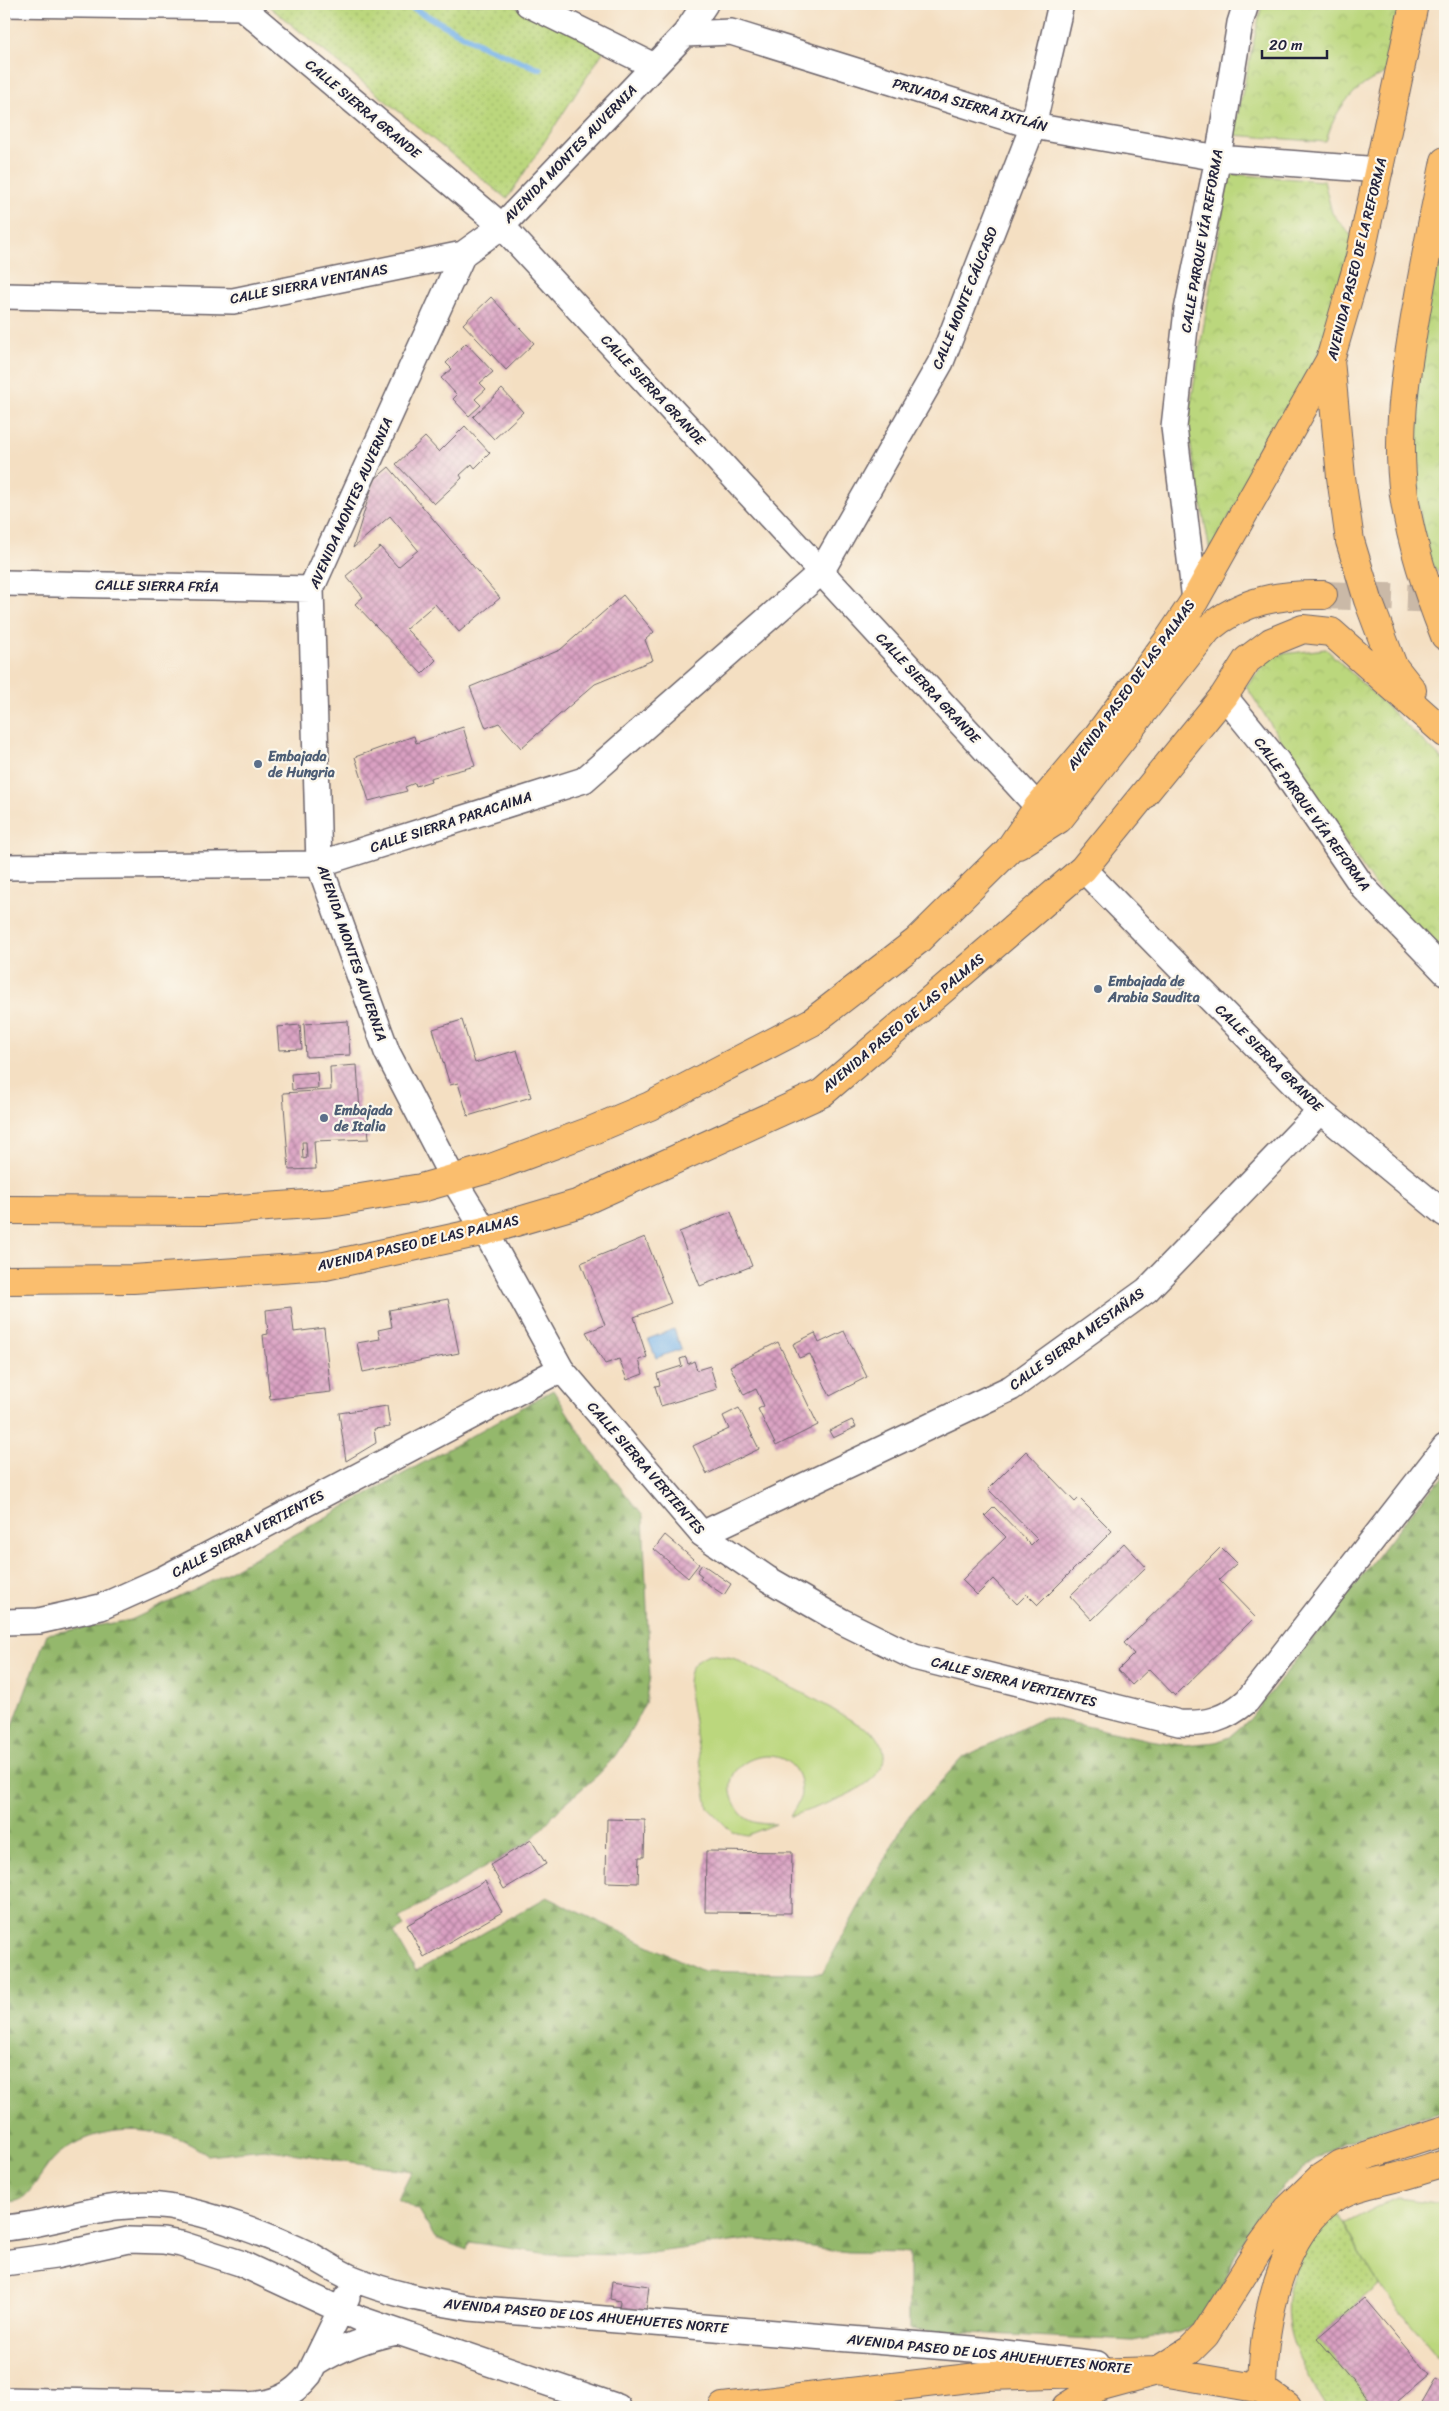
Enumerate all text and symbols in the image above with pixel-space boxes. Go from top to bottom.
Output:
scale bar [1262,28,1326,60]
text: 20 m [1269,32,1303,58]
street label: CALLE SIERRA GRANDE [299,53,428,166]
street label: PRIVADA SIERRA IXTLÁN [890,71,1050,139]
street label: AVENIDA MONTES AUVERNIA [496,79,643,230]
street label: CALLE PARQUE VÍA REFORMA [1174,147,1230,335]
street label: AVENIDA PASEO DE LA REFORMA [1319,155,1394,364]
street label: CALLE MONTE CÁUCASO [925,223,1005,373]
street label: CALLE SIERRA VENTANAS [228,256,390,312]
street label: CALLE SIERRA GRANDE [594,328,712,452]
street label: AVENIDA MONTES AUVERNIA [302,413,400,594]
street label: CALLE SIERRA FRÍA [95,572,219,600]
street label: AVENIDA PASEO DE LAS PALMAS [1060,594,1202,777]
street label: CALLE SIERRA GRANDE [869,626,987,750]
street label: CALLE PARQUE VÍA REFORMA [1247,731,1377,897]
place label: Embajada de Hungria [268,744,335,785]
marker: Embajada de Hungria [252,758,264,770]
street label: CALLE SIERRA PARACAIMA [367,784,535,860]
street label: AVENIDA MONTES AUVERNIA [310,860,394,1045]
street label: AVENIDA PASEO DE LAS PALMAS [815,947,990,1100]
place label: Embajada de Arabia Saudita [1107,969,1200,1010]
marker: Embajada de Arabia Saudita [1092,983,1104,995]
street label: CALLE SIERRA GRANDE [1209,998,1330,1119]
place label: Embajada de Italia [334,1098,394,1139]
marker: Embajada de Italia [318,1112,330,1124]
street label: AVENIDA PASEO DE LAS PALMAS [314,1208,522,1279]
street label: CALLE SIERRA MESTAÑAS [1004,1281,1150,1397]
street label: CALLE SIERRA VERTIENTES [581,1396,712,1541]
street label: CALLE SIERRA VERTIENTES [167,1483,329,1585]
street label: CALLE SIERRA VERTIENTES [929,1649,1100,1715]
street label: AVENIDA PASEO DE LOS AHUEHUETES NORTE [442,2291,730,2341]
street label: AVENIDA PASEO DE LOS AHUEHUETES NORTE [845,2327,1133,2381]

